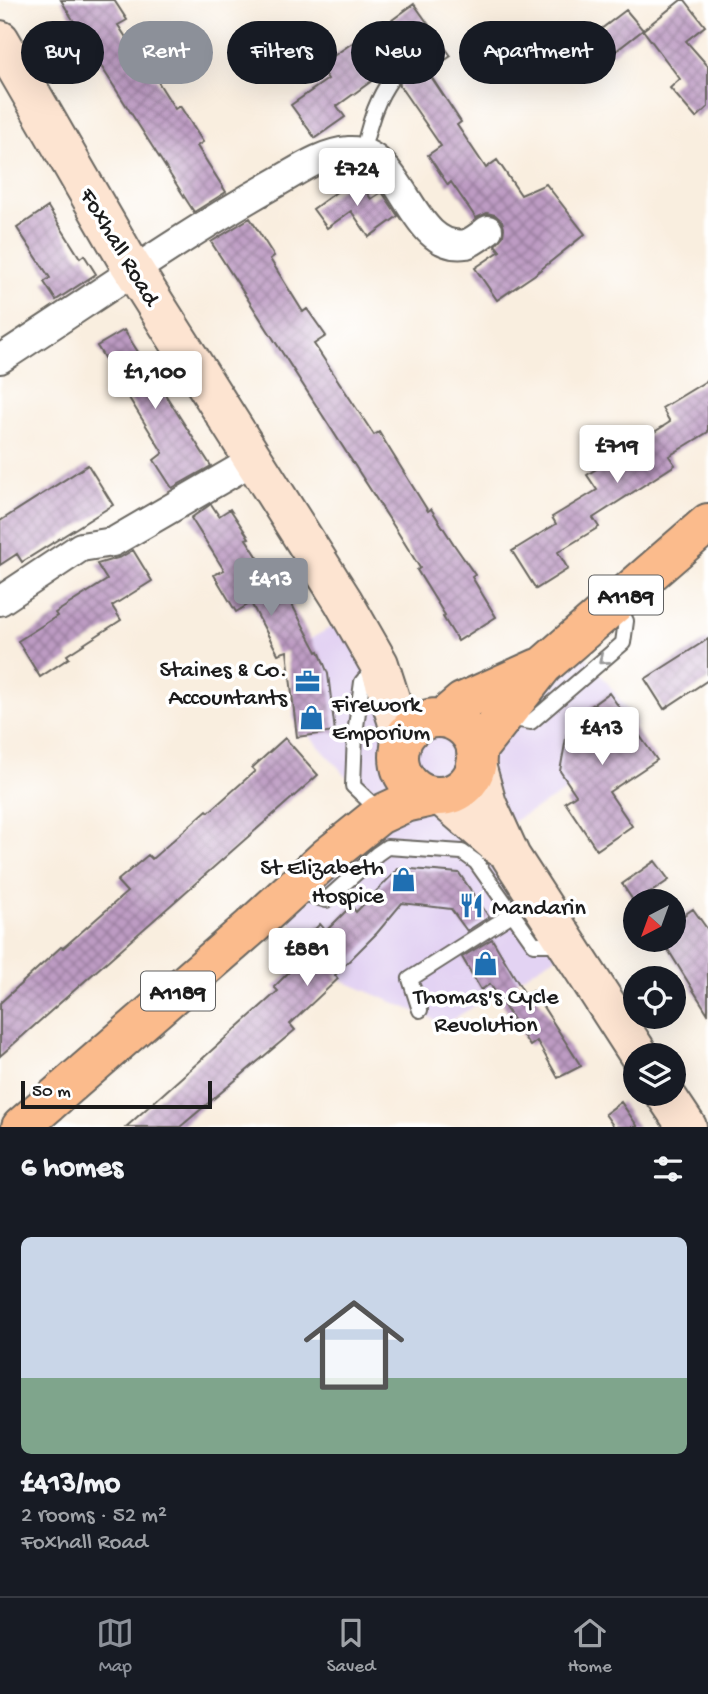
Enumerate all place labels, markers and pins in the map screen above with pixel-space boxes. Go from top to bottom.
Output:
pin: £724 [316,148,398,208]
pin: £1,100 [98,352,212,411]
pin: £719 [576,426,658,485]
pin: £413 [230,558,312,618]
place label: Staines & Co. Accountants [159,657,288,714]
office icon: Staines & Co. Accountants [293,668,321,696]
place label: Firework Emporium [331,692,430,749]
shop icon: Firework Emporium [298,703,326,731]
pin: £413 [561,708,643,767]
place label: St Elizabeth Hospice [260,855,385,912]
shop icon: St Elizabeth Hospice [390,866,418,894]
restaurant icon: Mandarin [458,892,486,920]
place label: Mandarin [492,895,586,924]
pin: £881 [266,928,348,988]
shop icon: Thomas's Cycle Revolution [472,950,500,978]
place label: Thomas's Cycle Revolution [411,984,559,1041]

